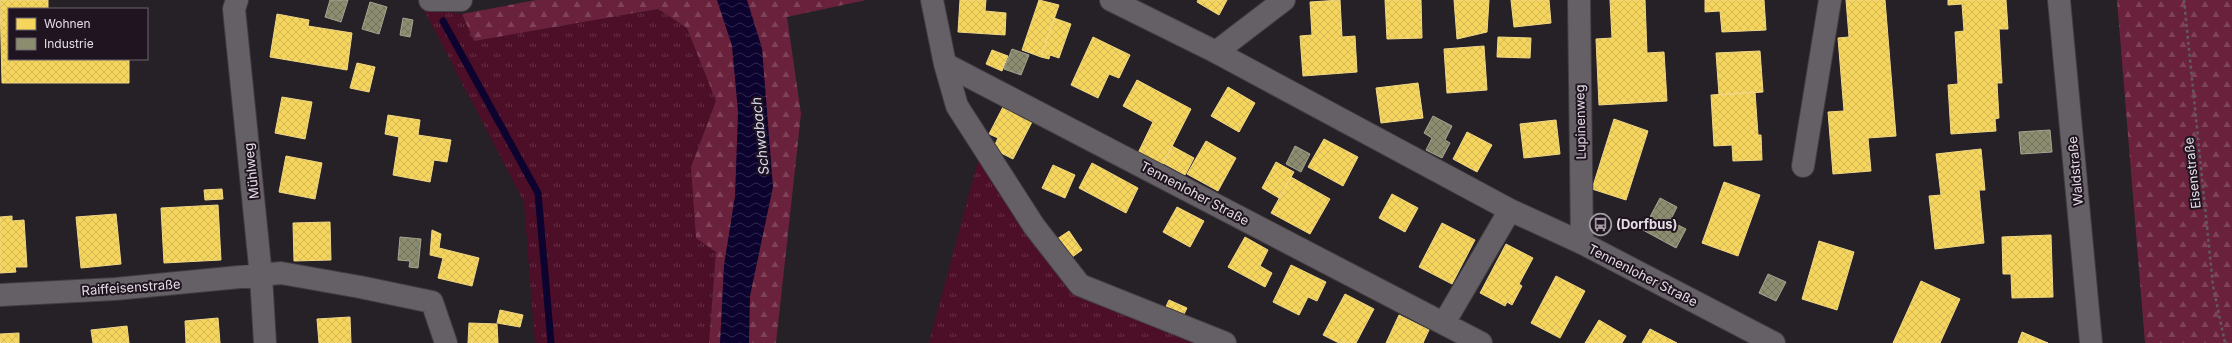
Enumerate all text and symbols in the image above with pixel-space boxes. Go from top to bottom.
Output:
legend [8,8,148,60]
text: Wohnen [44,16,91,31]
text: Industrie [44,36,94,51]
street label: Lupinenweg [1571,84,1589,160]
water label: Schwabach [747,96,772,176]
street label: Waldstraße [2064,136,2086,206]
street label: Eisenstraße [2180,136,2204,210]
street label: Mühlweg [240,142,262,200]
street label: Tennenloher Straße [1138,158,1252,228]
bus stop icon: (Dorfbus) [1587,211,1613,237]
place label: (Dorfbus) [1616,216,1677,232]
street label: Tennenloher Straße [1586,240,1700,310]
street label: Raiffeisenstraße [81,276,181,298]

